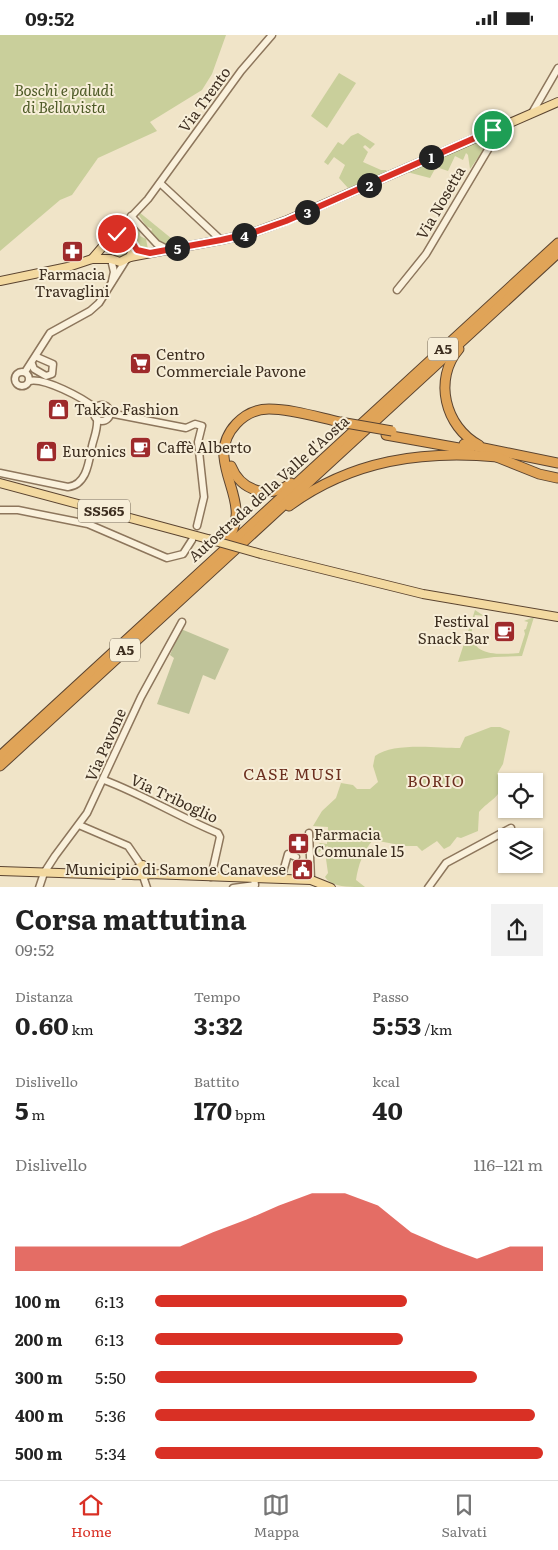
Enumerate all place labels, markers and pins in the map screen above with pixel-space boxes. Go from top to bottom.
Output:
pin [472,109,514,151]
pin: 1 [418,145,444,169]
pin: 2 [356,173,382,197]
pin: 3 [294,199,320,225]
pin [96,213,138,255]
pin: 4 [232,223,256,247]
pin: 5 [164,235,190,261]
pharmacy icon: Farmacia Travaglini [60,240,84,264]
place label: Farmacia Travaglini [34,262,110,302]
place label: Centro Commerciale Pavone [156,342,306,382]
supermarket icon: Centro Commerciale Pavone [128,352,152,376]
place label: Takko Fashion [74,397,179,420]
shop icon: Takko Fashion [46,398,70,422]
place label: Caffè Alberto [157,435,252,458]
cafe icon: Caffè Alberto [129,436,153,460]
place label: Euronics [62,439,126,462]
shop icon: Euronics [34,440,58,464]
place label: Festival Snack Bar [418,609,489,649]
cafe icon: Festival Snack Bar [493,619,517,643]
place label: Farmacia Comunale 15 [314,822,405,862]
pharmacy icon: Farmacia Comunale 15 [286,832,310,856]
place label: Municipio di Samone Canavese [65,857,286,880]
public building icon: Municipio di Samone Canavese [290,858,314,882]

